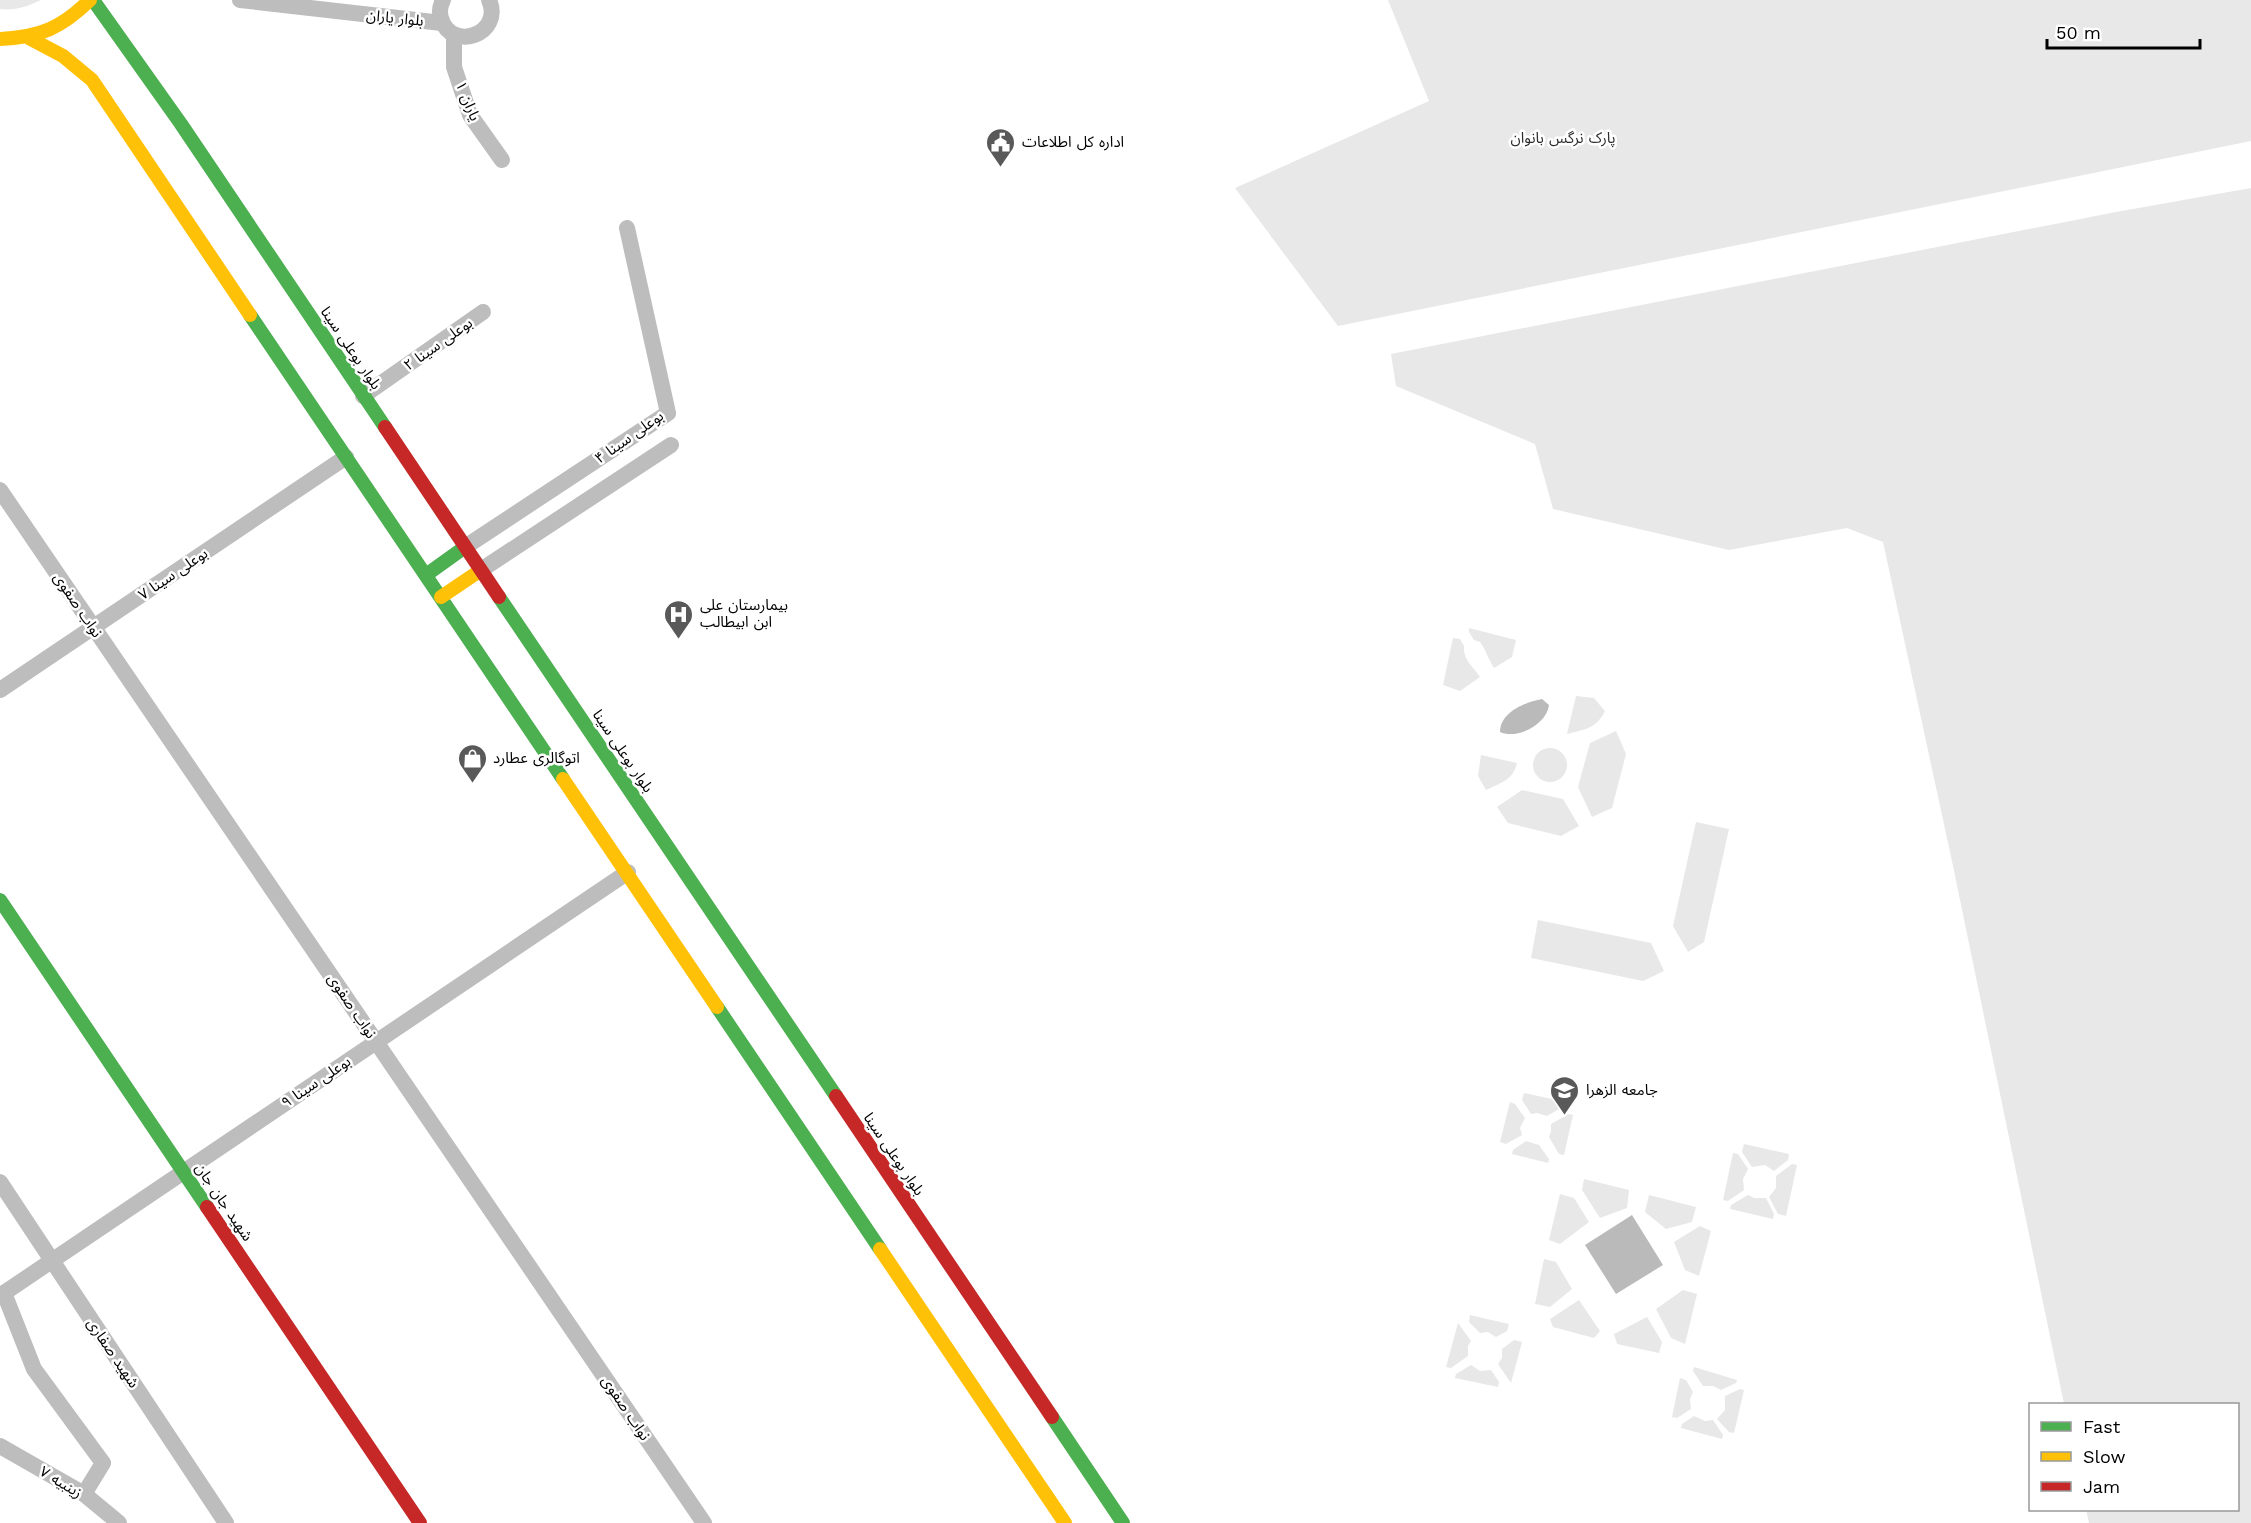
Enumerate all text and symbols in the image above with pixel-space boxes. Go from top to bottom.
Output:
street label: بلوار یاران [365,6,425,30]
scale bar [2047,12,2200,50]
text: 50 m [2056,22,2101,43]
street label: یاران ۱ [452,78,484,124]
public building icon: اداره کل اطلاعات [985,126,1017,168]
park label: پارک نرگس بانوان [1510,129,1616,148]
place label: اداره کل اطلاعات [1022,133,1124,151]
street label: بلوار بوعلی سینا [317,303,385,393]
street label: بوعلی سینا ۲ [400,314,476,374]
street label: بوعلی سینا ۴ [591,407,667,467]
street label: بوعلی سینا ۷ [135,544,211,604]
street label: نواب صفوی [50,569,106,641]
place label: بیمارستان علی ابن ابیطالب [700,596,788,631]
hospital icon: بیمارستان علی ابن ابیطالب [663,598,695,640]
street label: بلوار بوعلی سینا [589,706,657,796]
shop icon: اتوگالری عطارد [456,742,488,784]
place label: اتوگالری عطارد [493,749,580,767]
street label: نواب صفوی [324,970,380,1042]
street label: بوعلی سینا ۹ [278,1052,354,1112]
school or university icon: جامعه الزهرا [1549,1074,1581,1116]
place label: جامعه الزهرا [1586,1081,1658,1099]
street label: بلوار بوعلی سینا [860,1109,928,1199]
street label: شهید جان جان [191,1160,257,1245]
street label: شهید صفاری [83,1315,143,1392]
street label: نواب صفوی [598,1372,654,1444]
legend [2029,1403,2239,1511]
text: Fast [2083,1416,2121,1437]
text: Slow [2083,1446,2126,1467]
street label: زینبیه ۷ [36,1462,86,1502]
text: Jam [2083,1476,2120,1497]

